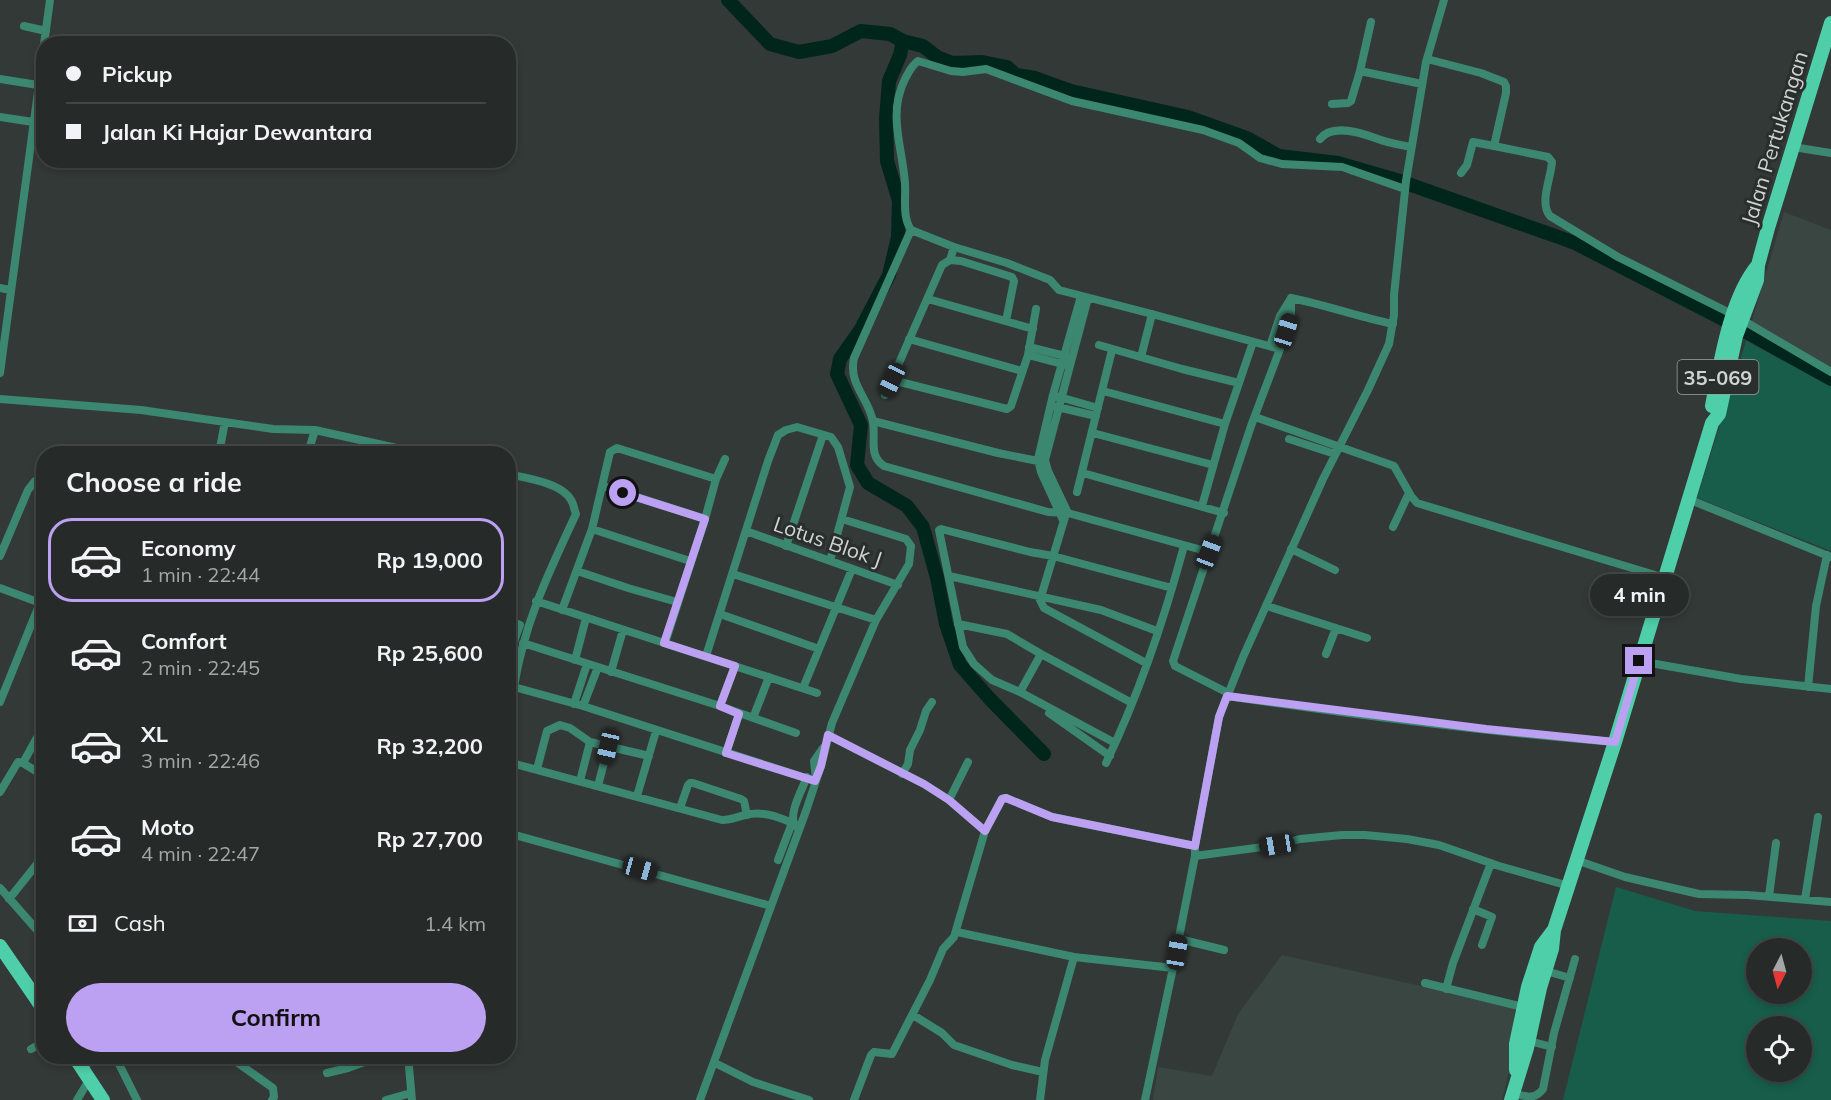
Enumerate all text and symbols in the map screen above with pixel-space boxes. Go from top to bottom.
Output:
street label: Jalan Pertukangan [1735,48,1813,228]
text: Pickup [102,60,172,88]
text: Jalan Ki Hajar Dewantara [102,118,372,146]
car [1272,311,1300,351]
car [876,360,908,400]
road number: 35-069 [1678,360,1758,394]
text: Choose a ride [66,465,242,499]
route start [609,479,636,506]
street label: Lotus Blok J [770,510,886,572]
car [1194,532,1224,572]
icon: car [69,533,123,587]
text: Economy [141,534,236,562]
text: Rp 19,000 [376,546,483,574]
text: 1 min · 22:44 [141,562,260,587]
callout: 4 min [1590,574,1688,616]
text: 4 min [1613,582,1666,607]
icon: car [69,626,123,680]
text: Comfort [141,627,227,655]
text: Rp 25,600 [376,639,483,667]
route end [1625,647,1652,674]
text: 2 min · 22:45 [141,655,260,680]
icon: car [69,719,123,773]
text: XL [141,720,168,748]
car [595,727,621,767]
text: Rp 32,200 [376,732,483,760]
text: 3 min · 22:46 [141,748,260,773]
icon: car [69,812,123,866]
text: Moto [141,813,194,841]
text: Rp 27,700 [376,825,483,853]
car [1258,833,1296,857]
text: 4 min · 22:47 [141,841,260,866]
car [620,855,660,883]
icon: cash [66,907,99,940]
text: Cash [114,909,166,937]
text: 1.4 km [424,911,486,936]
car [1165,933,1189,971]
north arrow [1746,938,1812,1004]
map controls [1746,938,1812,1082]
button: Confirm [66,983,486,1052]
button: locate [1746,1016,1812,1082]

